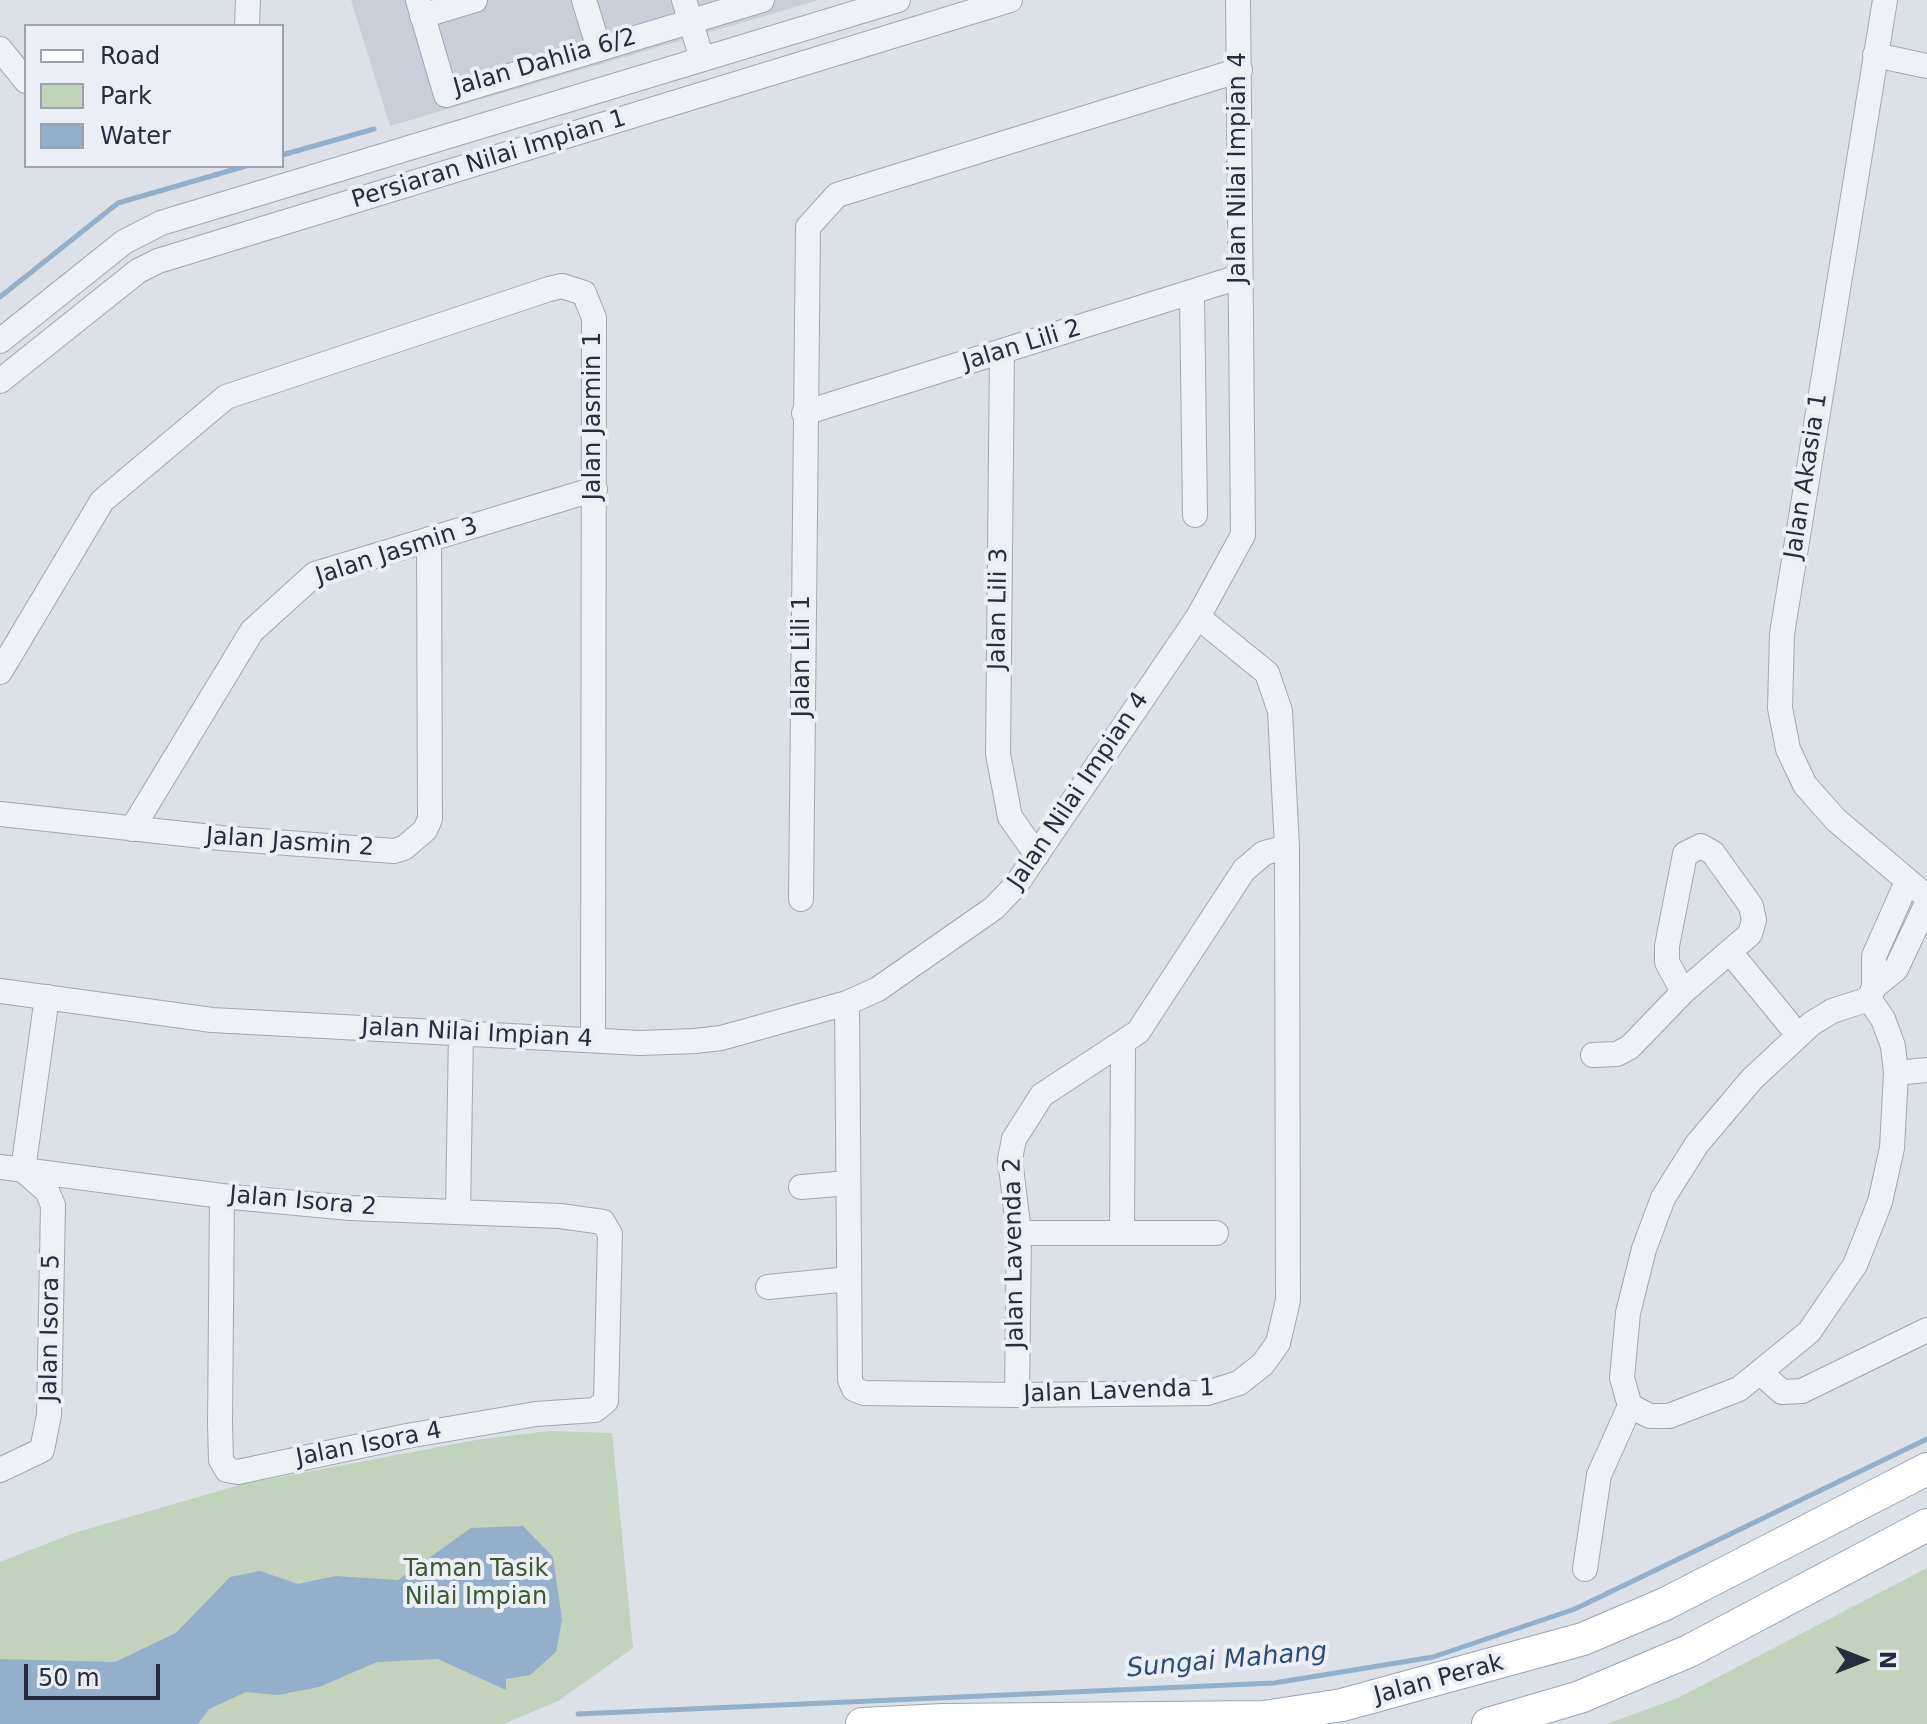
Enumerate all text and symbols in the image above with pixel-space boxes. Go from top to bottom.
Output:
street label: Jalan Dahlia 6/2 [450,23,640,103]
legend [24,24,284,168]
text: Road [100,42,160,70]
street label: Jalan Nilai Impian 4 [1225,52,1253,284]
text: Park [100,82,152,110]
street label: Persiaran Nilai Impian 1 [349,105,629,215]
text: Water [100,122,171,150]
street label: Jalan Lili 2 [959,314,1085,378]
street label: Jalan Jasmin 1 [580,332,608,500]
street label: Jalan Akasia 1 [1780,391,1834,561]
street label: Jalan Jasmin 3 [312,512,482,592]
street label: Jalan Lili 3 [984,548,1014,670]
street label: Jalan Lili 1 [789,595,817,717]
street label: Jalan Nilai Impian 4 [1002,687,1156,895]
street label: Jalan Jasmin 2 [205,823,375,863]
street label: Jalan Nilai Impian 4 [361,1014,593,1054]
street label: Jalan Lavenda 2 [999,1157,1031,1349]
street label: Jalan Isora 2 [228,1181,378,1223]
street label: Jalan Isora 5 [35,1254,67,1402]
street label: Jalan Lavenda 1 [1023,1374,1215,1410]
street label: Jalan Isora 4 [294,1417,444,1473]
park label: Taman Tasik Nilai Impian [404,1556,548,1612]
north arrow [1823,1620,1903,1700]
water label: Sungai Mahang [1125,1637,1329,1685]
scale bar [28,1648,164,1698]
street label: Jalan Perak [1371,1649,1507,1711]
text: N [1875,1651,1900,1669]
text: 50 m [38,1664,100,1692]

